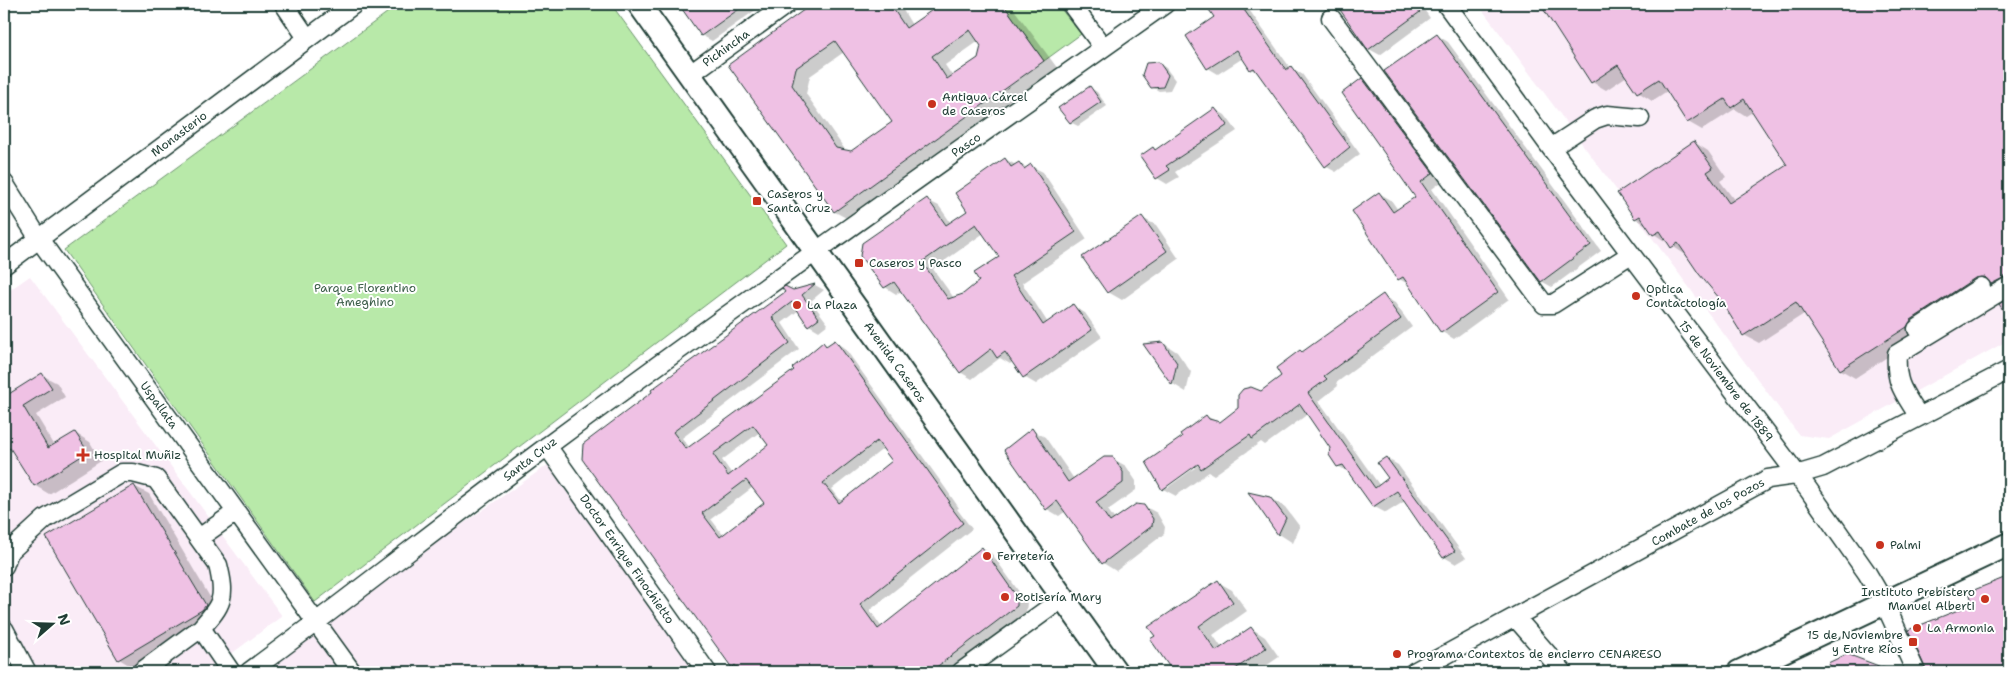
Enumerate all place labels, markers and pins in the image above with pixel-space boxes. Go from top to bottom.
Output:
place label: Antigua Cárcel de Caseros [942,89,1028,119]
marker: Antigua Cárcel de Caseros [926,98,938,110]
place label: Caseros y Santa Cruz [767,186,831,216]
marker: Caseros y Santa Cruz [751,195,763,207]
place label: Caseros y Pasco [869,255,962,271]
marker: Caseros y Pasco [853,257,865,269]
place label: Optica Contactología [1646,281,1727,311]
marker: Optica Contactología [1630,290,1642,302]
place label: La Plaza [807,297,858,313]
marker: La Plaza [791,299,803,311]
place label: Hospital Muñiz [94,447,181,463]
marker: Hospital Muñiz [76,448,90,462]
place label: Palmi [1890,537,1921,553]
marker: Palmi [1874,539,1886,551]
place label: Ferretería [997,548,1055,564]
marker: Ferretería [981,550,993,562]
place label: Instituto Prebístero Manuel Alberti [1861,584,1975,614]
place label: Rotisería Mary [1015,589,1102,605]
marker: Rotisería Mary [999,591,1011,603]
marker: Instituto Prebístero Manuel Alberti [1979,593,1991,605]
place label: La Armonia [1927,620,1995,636]
marker: La Armonia [1911,622,1923,634]
place label: 15 de Noviembre y Entre Ríos [1807,627,1903,657]
marker: 15 de Noviembre y Entre Ríos [1907,636,1919,648]
place label: Programa Contextos de encierro CENARESO [1407,646,1662,662]
marker: Programa Contextos de encierro CENARESO [1391,648,1403,660]

